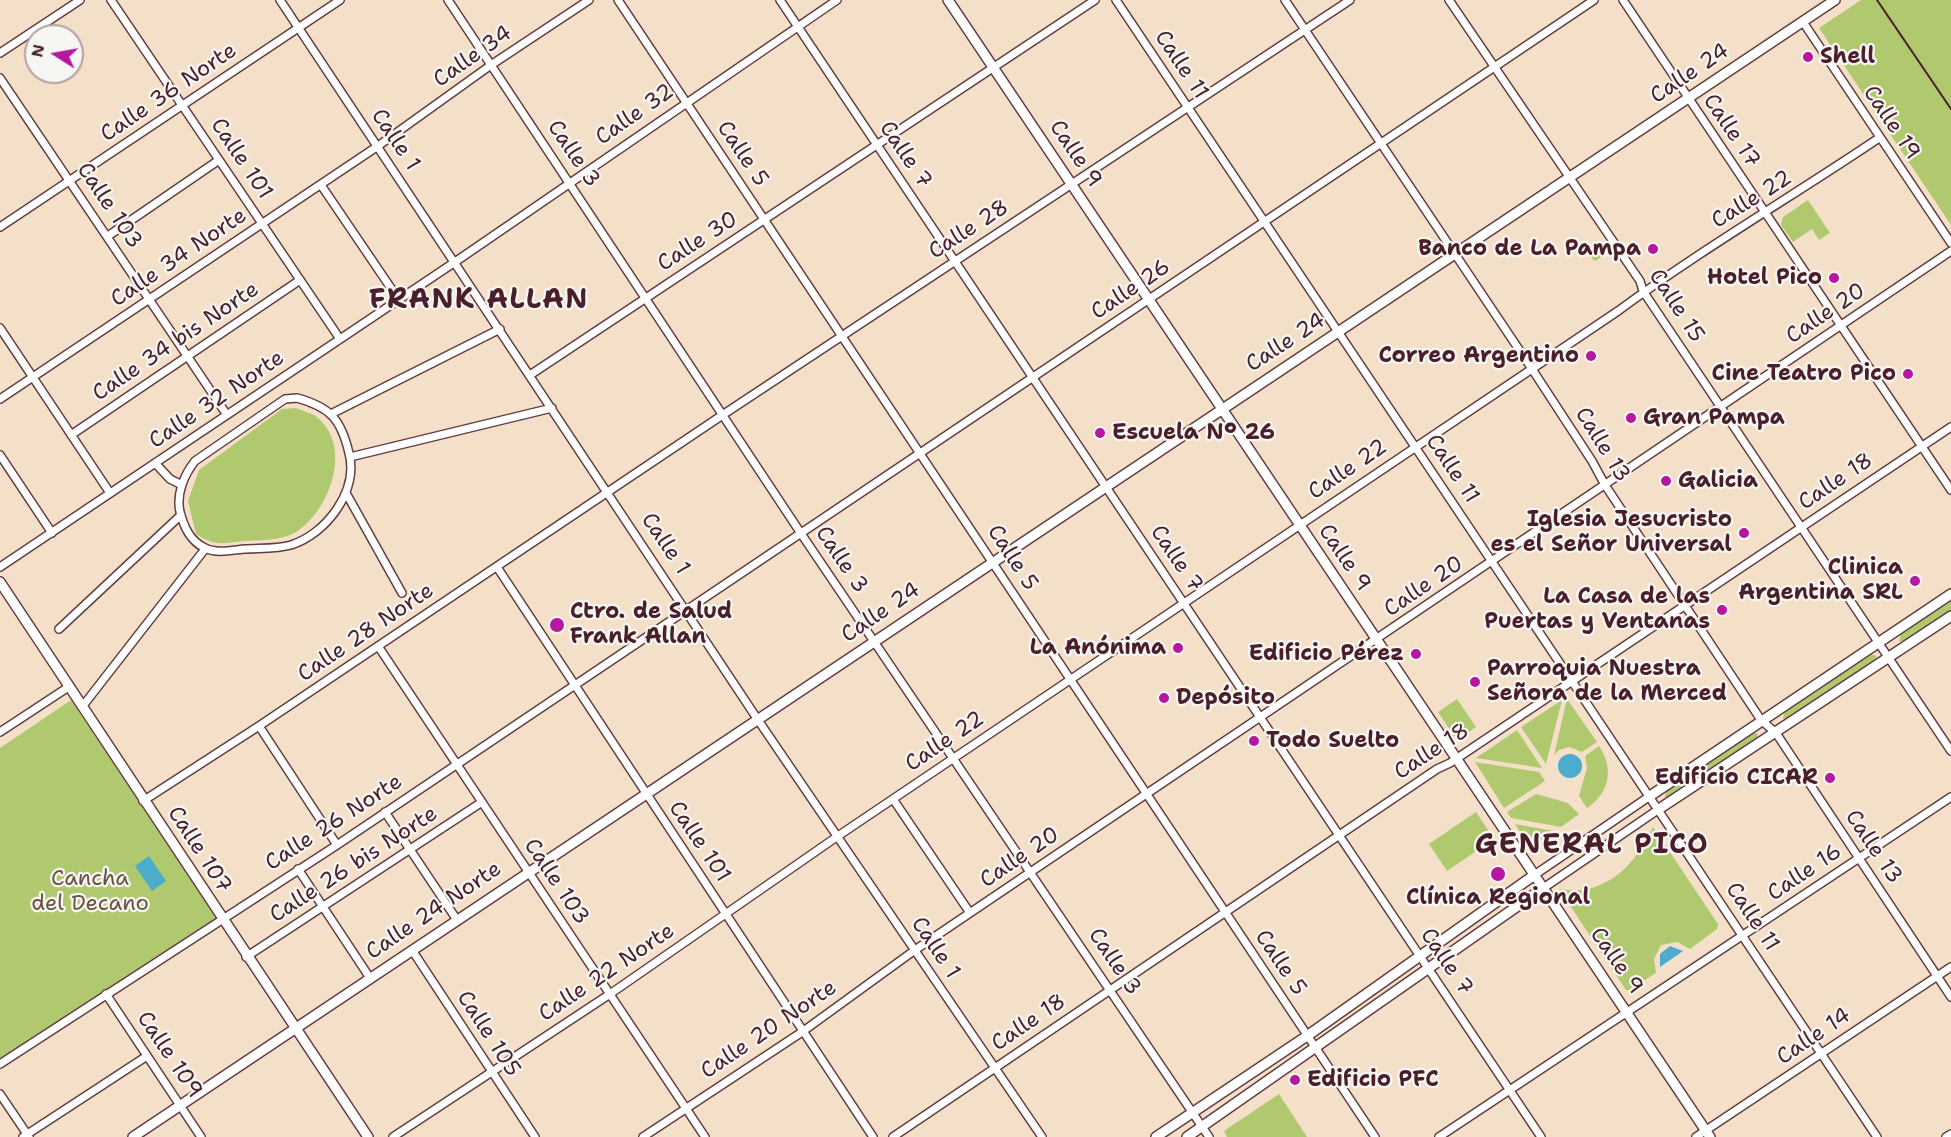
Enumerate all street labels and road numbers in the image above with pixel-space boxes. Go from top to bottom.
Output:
street label: Calle 34 [429,20,517,94]
street label: Calle 11 [1148,26,1214,104]
street label: Calle 36 Norte [96,38,242,148]
street label: Calle 24 [1646,38,1734,110]
street label: Calle 32 [591,79,679,151]
street label: Calle 19 [1857,81,1925,165]
street label: Calle 17 [1697,89,1765,173]
street label: Calle 1 [365,104,425,176]
street label: Calle 101 [204,113,278,205]
street label: Calle 3 [541,115,605,193]
street label: Calle 9 [1043,115,1107,193]
street label: Calle 5 [711,116,773,192]
street label: Calle 7 [873,116,937,194]
street label: Calle 103 [71,158,147,254]
street label: Calle 22 [1707,165,1797,235]
street label: Calle 28 [924,194,1014,266]
street label: Calle 34 Norte [106,203,252,313]
street label: Calle 30 [653,206,743,278]
street label: Calle 26 [1086,254,1176,326]
street label: Calle 15 [1643,264,1709,348]
street label: Calle 34 bis Norte [88,277,264,407]
street label: Calle 20 [1781,278,1871,350]
street label: Calle 24 [1241,308,1331,378]
street label: Calle 32 Norte [144,345,290,455]
street label: Calle 13 [1569,403,1635,487]
street label: Calle 11 [1419,430,1485,508]
street label: Calle 22 [1304,434,1392,506]
street label: Calle 18 [1794,448,1878,516]
street label: Calle 1 [635,508,695,580]
street label: Calle 9 [1312,519,1376,597]
street label: Calle 5 [981,520,1043,596]
street label: Calle 7 [1144,520,1208,598]
street label: Calle 3 [809,521,873,599]
street label: Calle 20 [1379,551,1469,623]
street label: Calle 24 [837,577,925,649]
street label: Calle 28 Norte [293,578,439,688]
street label: Calle 22 [901,706,989,778]
street label: Calle 18 [1390,718,1474,786]
street label: Calle 26 Norte [261,769,407,877]
street label: Calle 101 [662,796,736,888]
street label: Calle 26 bis Norte [265,801,443,929]
street label: Calle 107 [161,802,237,898]
street label: Calle 13 [1839,805,1907,889]
street label: Calle 20 [975,822,1065,894]
street label: Calle 103 [518,834,594,930]
street label: Calle 16 [1763,839,1847,907]
street label: Calle 24 Norte [361,856,507,966]
street label: Calle 11 [1719,878,1785,956]
street label: Calle 1 [905,912,965,984]
street label: Calle 22 Norte [534,918,680,1028]
street label: Calle 3 [1082,923,1146,1001]
street label: Calle 7 [1414,923,1478,1001]
street label: Calle 9 [1584,923,1648,999]
street label: Calle 5 [1249,925,1311,1001]
street label: Calle 20 Norte [696,975,842,1085]
street label: Calle 105 [451,986,525,1082]
street label: Calle 18 [987,989,1071,1057]
street label: Calle 14 [1772,1003,1856,1071]
street label: Calle 109 [130,1007,208,1103]

